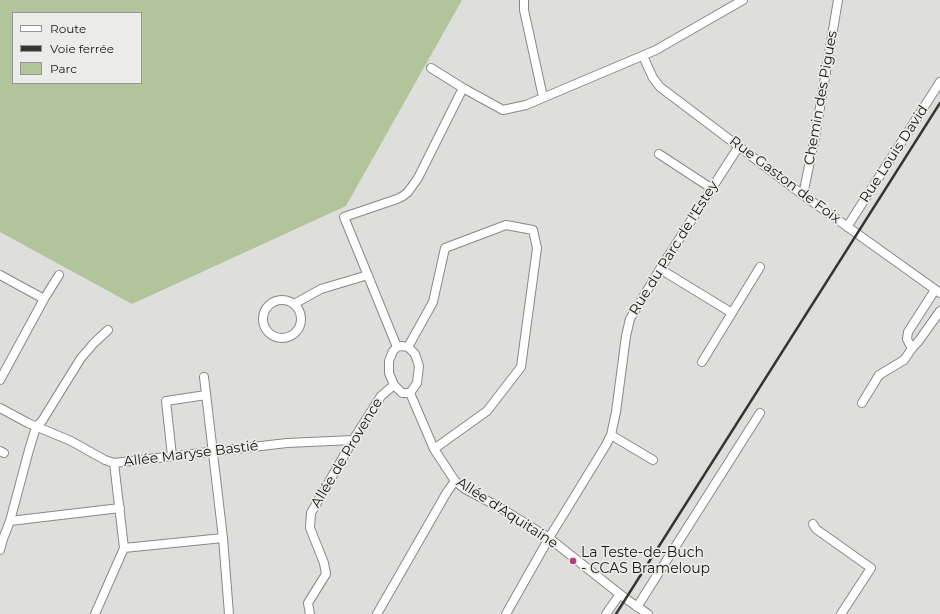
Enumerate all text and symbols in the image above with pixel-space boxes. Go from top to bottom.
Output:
legend [12,12,142,84]
text: Route [50,21,86,36]
street label: Chemin des Pigues [801,30,841,166]
text: Voie ferrée [50,41,114,56]
text: Parc [50,61,77,76]
street label: Rue Louis David [856,102,932,206]
street label: Rue Gaston de Foix [726,133,844,227]
street label: Rue du Parc de l'Estey [626,178,722,318]
street label: Allée de Provence [308,395,386,511]
street label: Allée Maryse Bastié [123,437,259,471]
street label: Allée d'Aquitaine [453,474,561,552]
place label: La Teste-de-Buch - CCAS Brameloup [581,545,710,578]
marker: La Teste-de-Buch - CCAS Brameloup [568,556,578,566]

